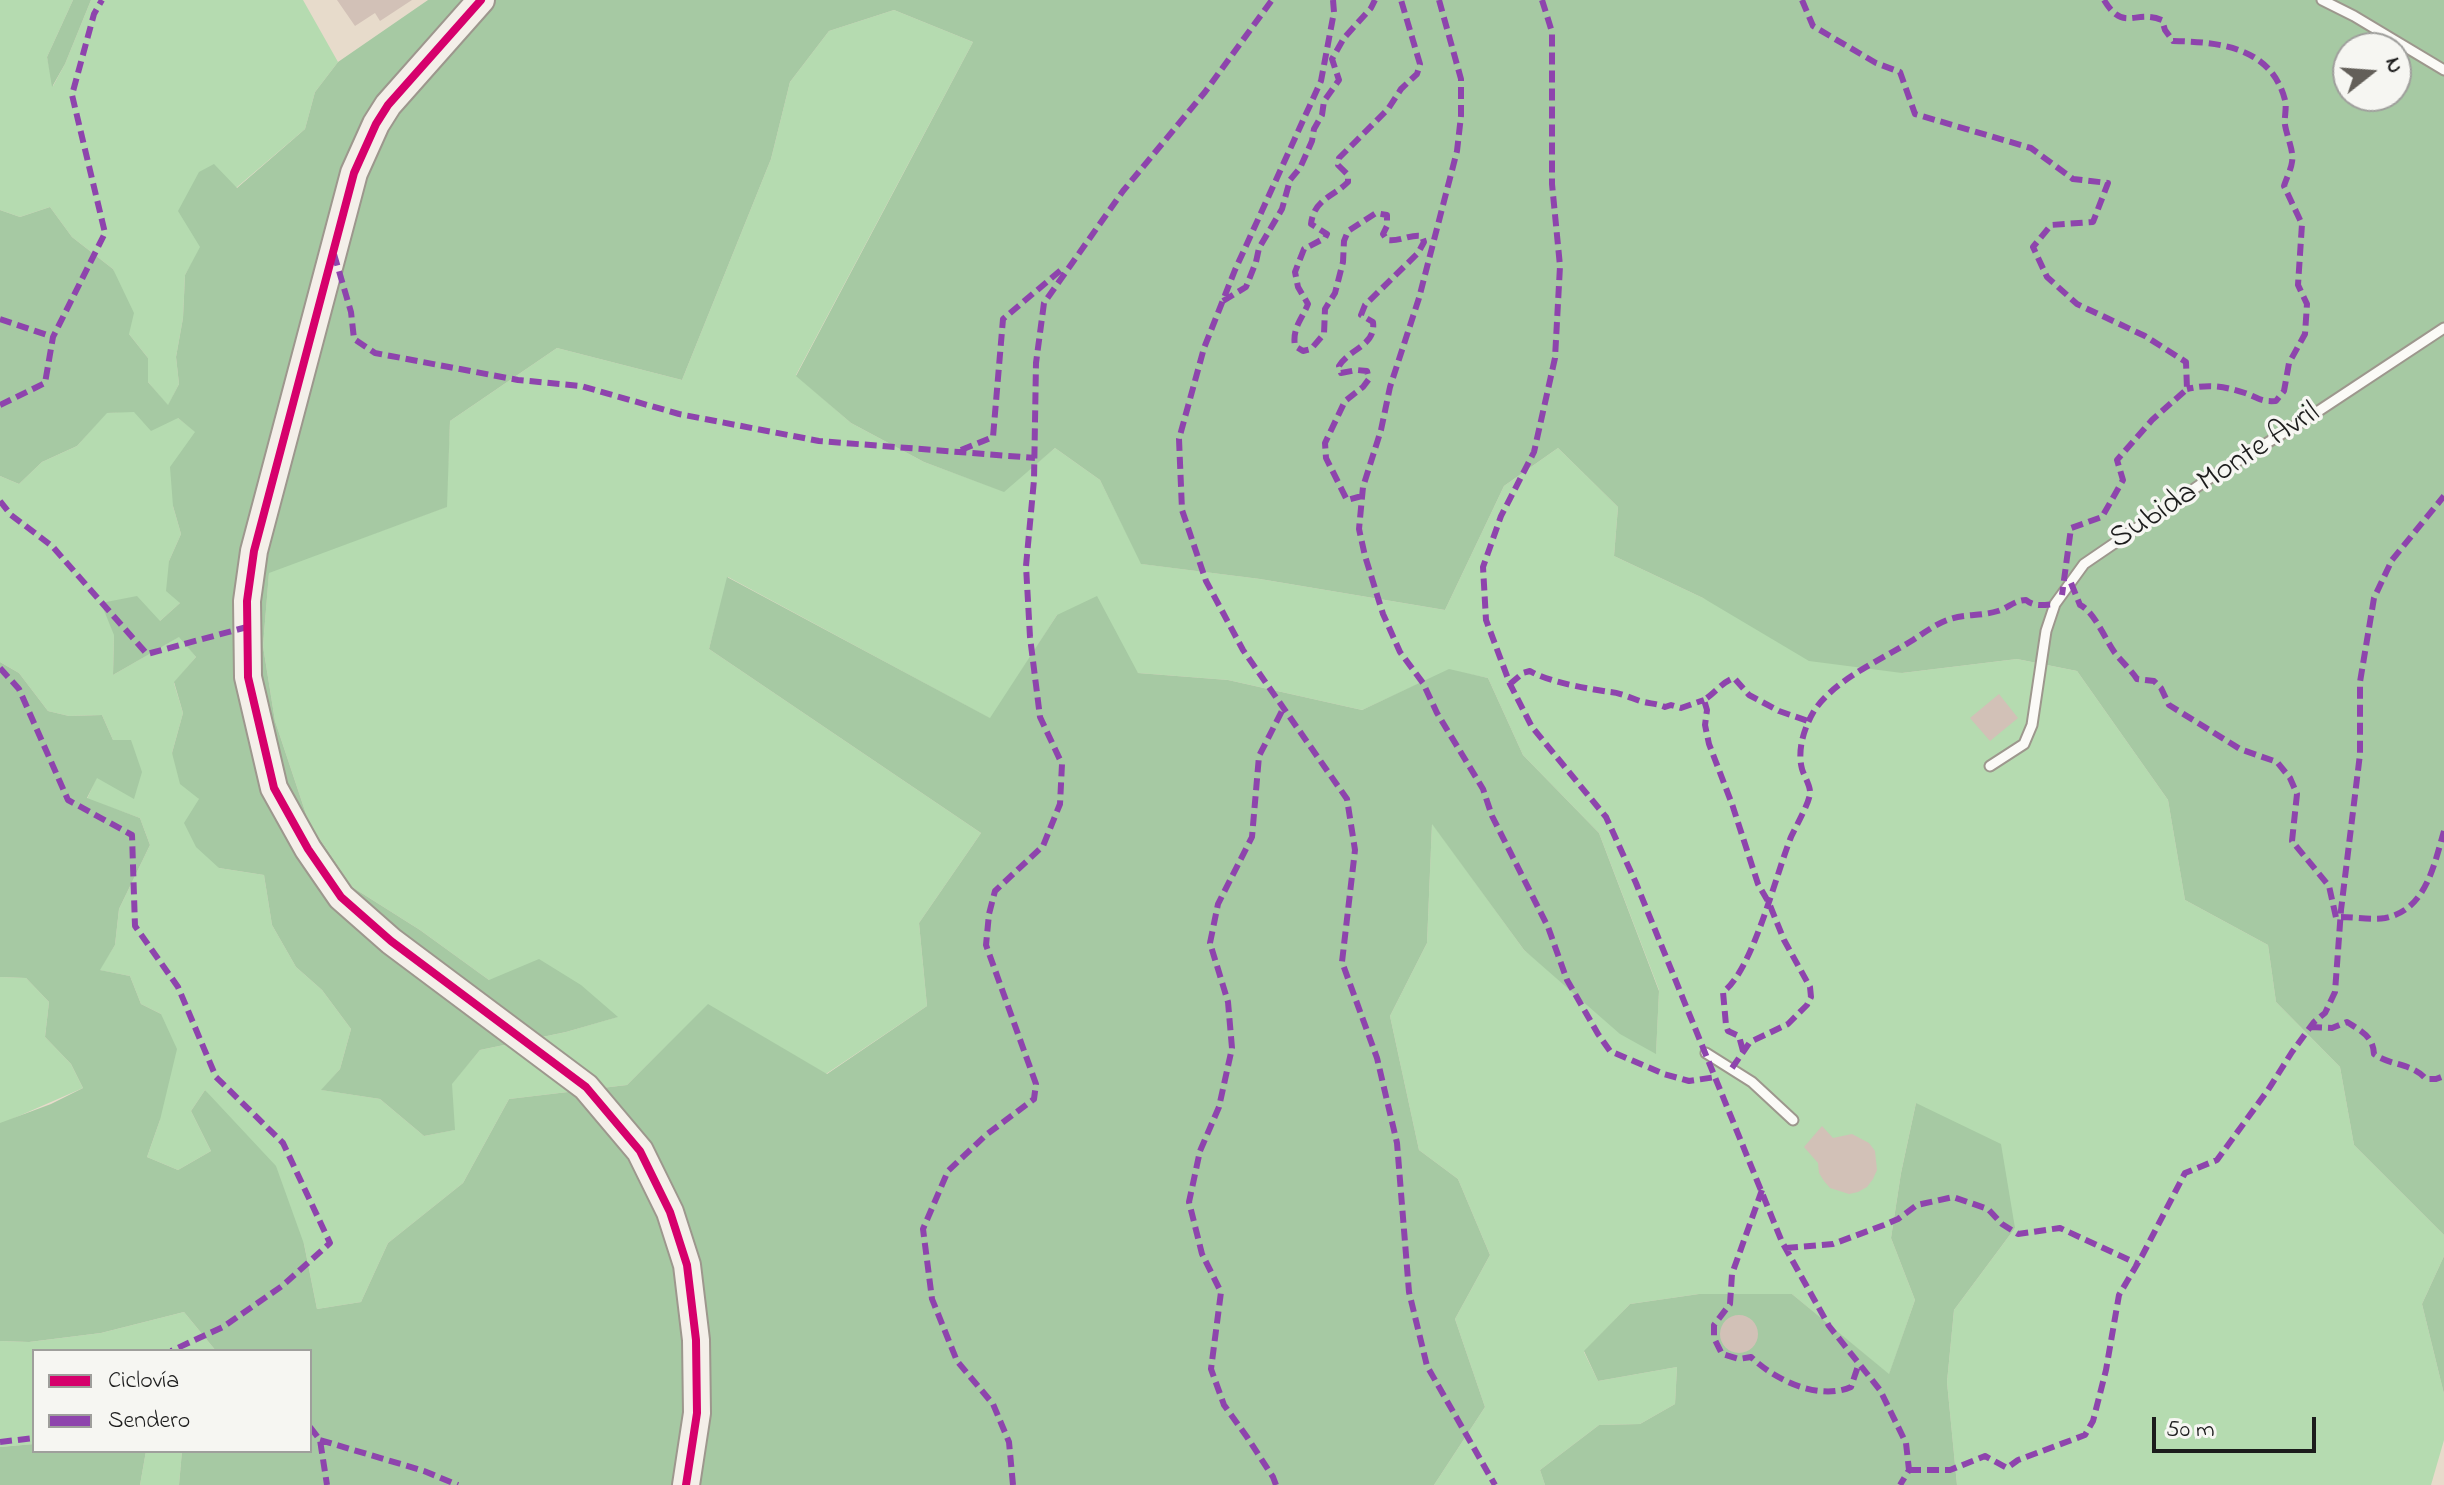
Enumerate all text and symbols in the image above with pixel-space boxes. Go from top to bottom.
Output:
north arrow [2332,32,2412,112]
text: N [2376,54,2411,77]
street label: Subida Monte Avril [2104,396,2328,560]
legend [32,1349,312,1453]
text: Ciclovía [108,1364,179,1399]
scale bar [2156,1401,2320,1451]
text: Sendero [108,1404,190,1439]
text: 50 m [2166,1413,2215,1448]

